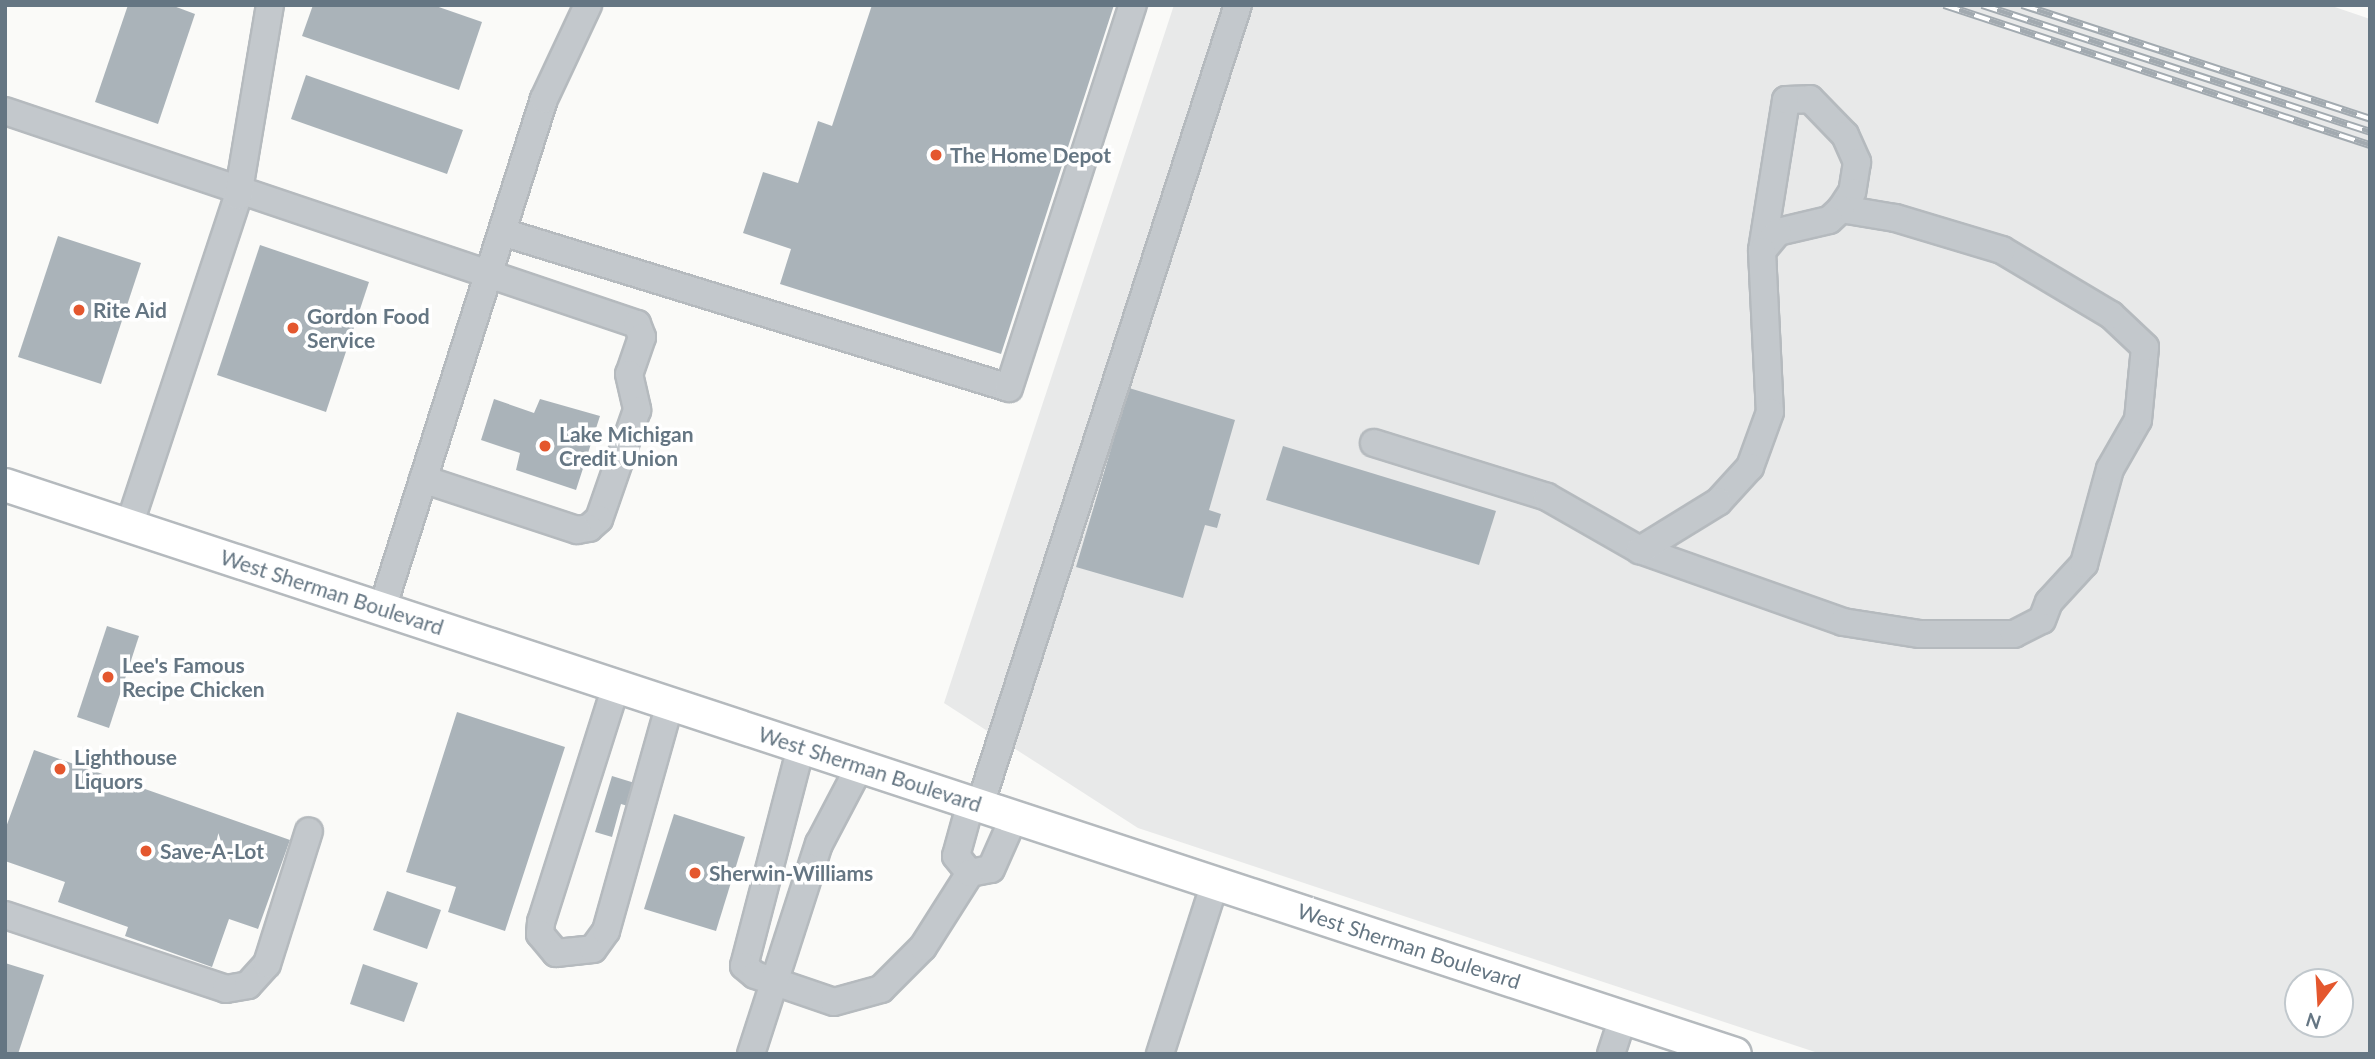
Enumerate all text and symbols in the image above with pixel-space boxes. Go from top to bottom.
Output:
place label: The Home Depot [950,142,1111,168]
marker: The Home Depot [928,147,944,163]
place label: Rite Aid [93,297,168,323]
marker: Rite Aid [71,302,87,318]
place label: Gordon Food Service [307,303,430,353]
marker: Gordon Food Service [285,320,301,336]
place label: Lake Michigan Credit Union [559,421,693,471]
marker: Lake Michigan Credit Union [537,438,553,454]
street label: West Sherman Boulevard [217,544,447,640]
place label: Lee's Famous Recipe Chicken [122,652,265,702]
marker: Lee's Famous Recipe Chicken [100,669,116,685]
street label: West Sherman Boulevard [755,721,985,817]
place label: Lighthouse Liquors [74,744,177,794]
marker: Lighthouse Liquors [52,761,68,777]
place label: Save-A-Lot [160,838,264,864]
marker: Save-A-Lot [138,843,154,859]
place label: Sherwin-Williams [709,860,873,886]
marker: Sherwin-Williams [687,865,703,881]
street label: West Sherman Boulevard [1294,898,1524,994]
north arrow [2284,968,2354,1038]
text: N [2303,1009,2324,1035]

